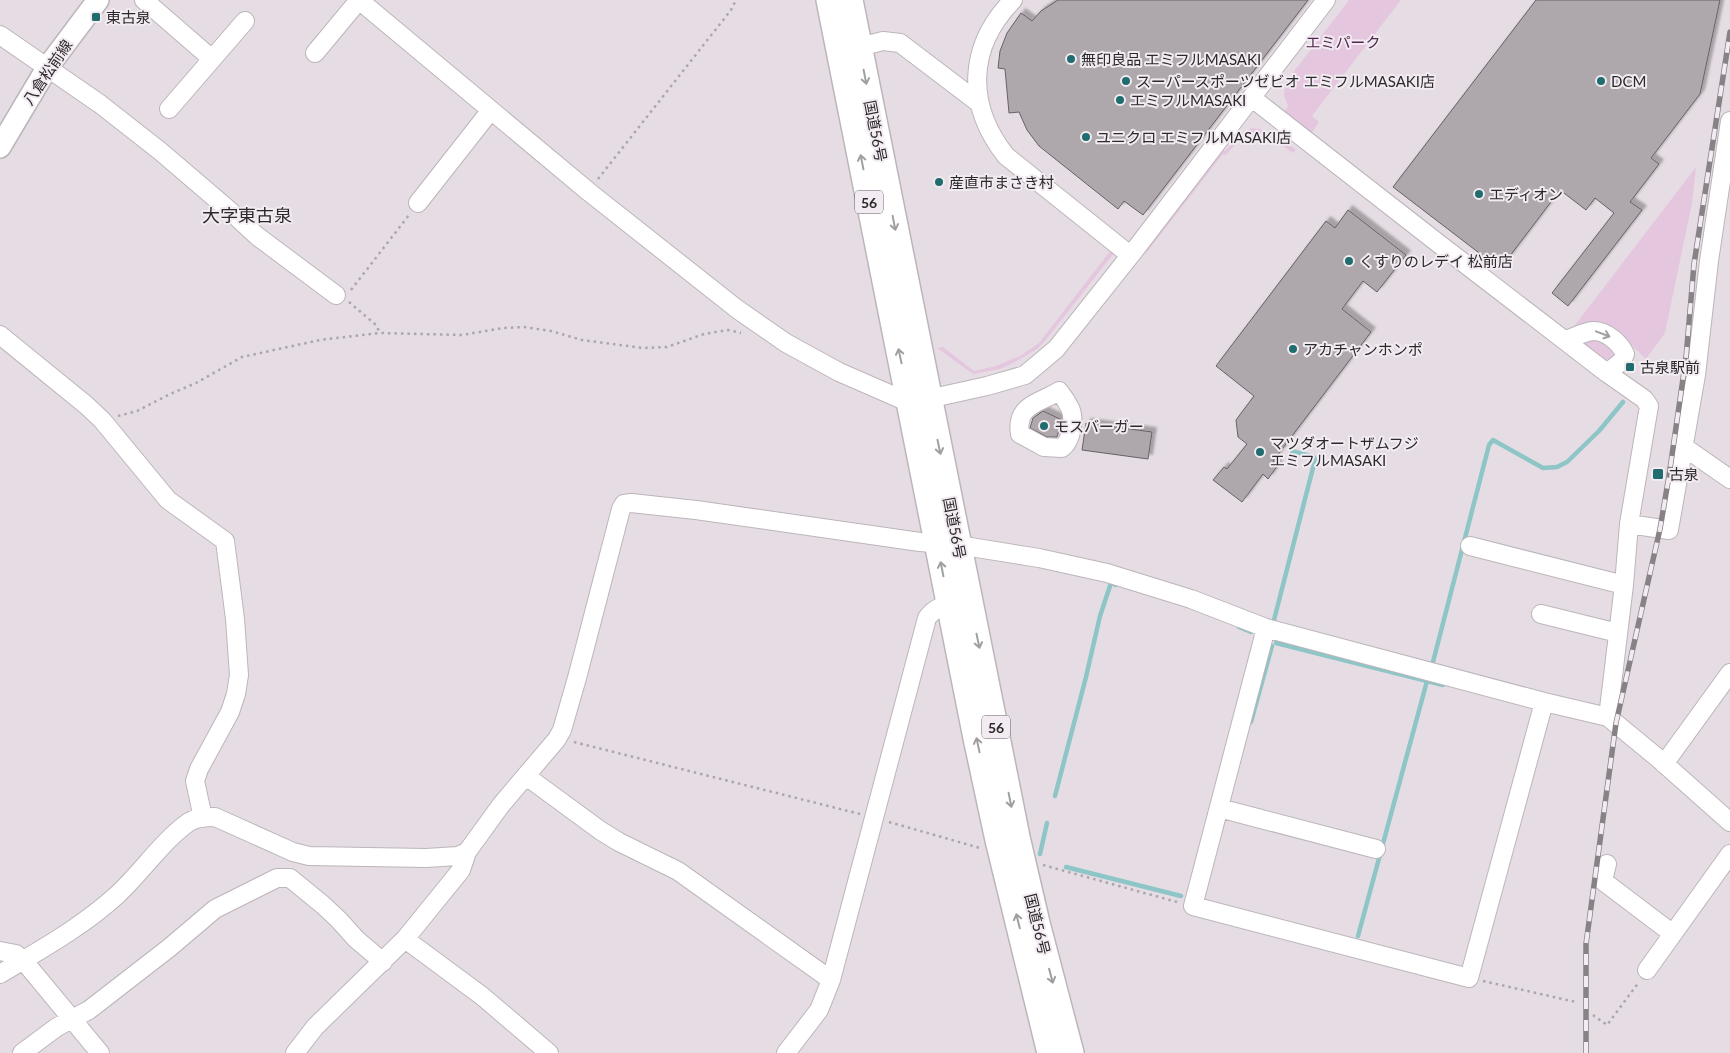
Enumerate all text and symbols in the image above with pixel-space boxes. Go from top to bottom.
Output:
place label: 東古泉 [106,8,151,26]
marker: 東古泉 [90,11,102,23]
park label: エミパーク [1305,33,1381,51]
street label: 八倉松前線 [19,36,75,108]
place label: 無印良品 エミフルMASAKI [1081,50,1261,68]
marker: 無印良品 エミフルMASAKI [1065,53,1077,65]
one-way arrow [861,69,870,85]
place label: スーパースポーツゼビオ エミフルMASAKI店 [1136,72,1435,90]
place label: DCM [1611,72,1646,90]
marker: スーパースポーツゼビオ エミフルMASAKI店 [1120,75,1132,87]
marker: DCM [1595,75,1607,87]
place label: エミフルMASAKI [1130,91,1246,109]
marker: エミフルMASAKI [1114,94,1126,106]
street label: 国道56号 [861,99,891,163]
place label: ユニクロ エミフルMASAKI店 [1096,128,1291,146]
marker: ユニクロ エミフルMASAKI店 [1080,131,1092,143]
one-way arrow [856,154,866,170]
place label: 産直市まさき村 [949,173,1054,191]
marker: 産直市まさき村 [933,176,945,188]
place label: エディオン [1489,185,1563,203]
marker: エディオン [1473,188,1485,200]
road number: 56 [855,190,883,213]
district label: 大字東古泉 [202,204,292,226]
one-way arrow [890,215,899,231]
place label: くすりのレデイ 松前店 [1359,252,1513,270]
marker: くすりのレデイ 松前店 [1343,255,1355,267]
one-way arrow [1595,330,1610,340]
place label: アカチャンホンポ [1303,340,1423,358]
marker: アカチャンホンポ [1287,343,1299,355]
one-way arrow [895,348,904,364]
place label: 古泉駅前 [1640,358,1700,376]
marker: 古泉駅前 [1624,361,1636,373]
place label: モスバーガー [1054,417,1144,435]
marker: モスバーガー [1038,420,1050,432]
place label: マツダオートザムフジ エミフルMASAKI [1270,434,1419,469]
one-way arrow [935,439,944,455]
marker: マツダオートザムフジ エミフルMASAKI [1254,446,1266,458]
place label: 古泉 [1669,465,1699,483]
marker: 古泉 [1651,467,1665,481]
street label: 国道56号 [940,496,970,560]
one-way arrow [937,561,946,577]
one-way arrow [974,633,983,649]
road number: 56 [982,716,1010,739]
one-way arrow [973,738,982,754]
one-way arrow [1006,792,1016,808]
street label: 国道56号 [1022,892,1054,956]
one-way arrow [1013,913,1022,929]
one-way arrow [1047,967,1056,983]

